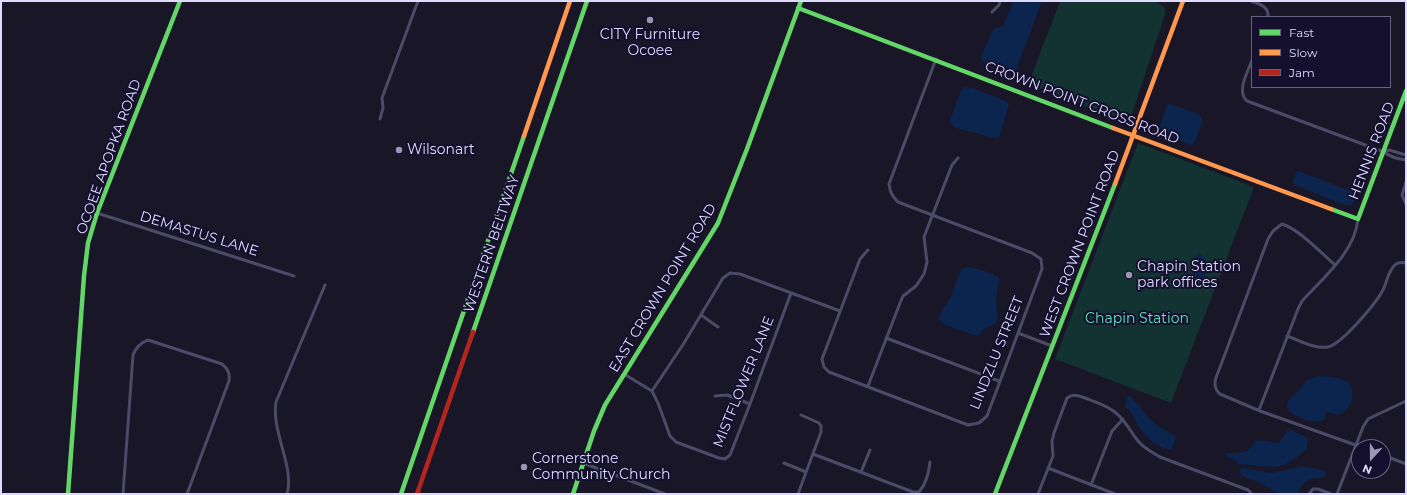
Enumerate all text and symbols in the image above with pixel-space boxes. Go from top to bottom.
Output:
marker: CITY Furniture Ocoee [645,15,655,25]
legend [1251,16,1391,88]
text: Fast [1289,25,1314,40]
place label: CITY Furniture Ocoee [600,27,700,60]
text: Slow [1289,45,1318,60]
street label: CROWN POINT CROSS ROAD [982,58,1182,148]
text: Jam [1289,65,1315,80]
street label: OCOEE APOPKA ROAD [73,77,145,237]
street label: HENNIS ROAD [1346,100,1398,202]
place label: Wilsonart [407,142,475,158]
marker: Wilsonart [394,145,404,155]
street label: WEST CROWN POINT ROAD [1036,148,1124,340]
street label: WESTERN BELTWAY [461,173,523,315]
street label: EAST CROWN POINT ROAD [606,201,720,375]
street label: DEMASTUS LANE [138,208,260,260]
place label: Chapin Station park offices [1137,259,1241,292]
marker: Chapin Station park offices [1124,270,1134,280]
street label: LINDZLU STREET [967,294,1027,412]
park label: Chapin Station [1085,311,1189,327]
street label: MISTFLOWER LANE [710,314,778,450]
north arrow [1351,439,1391,479]
place label: Cornerstone Community Church [532,451,671,484]
text: N [1360,461,1374,477]
marker: Cornerstone Community Church [519,462,529,472]

